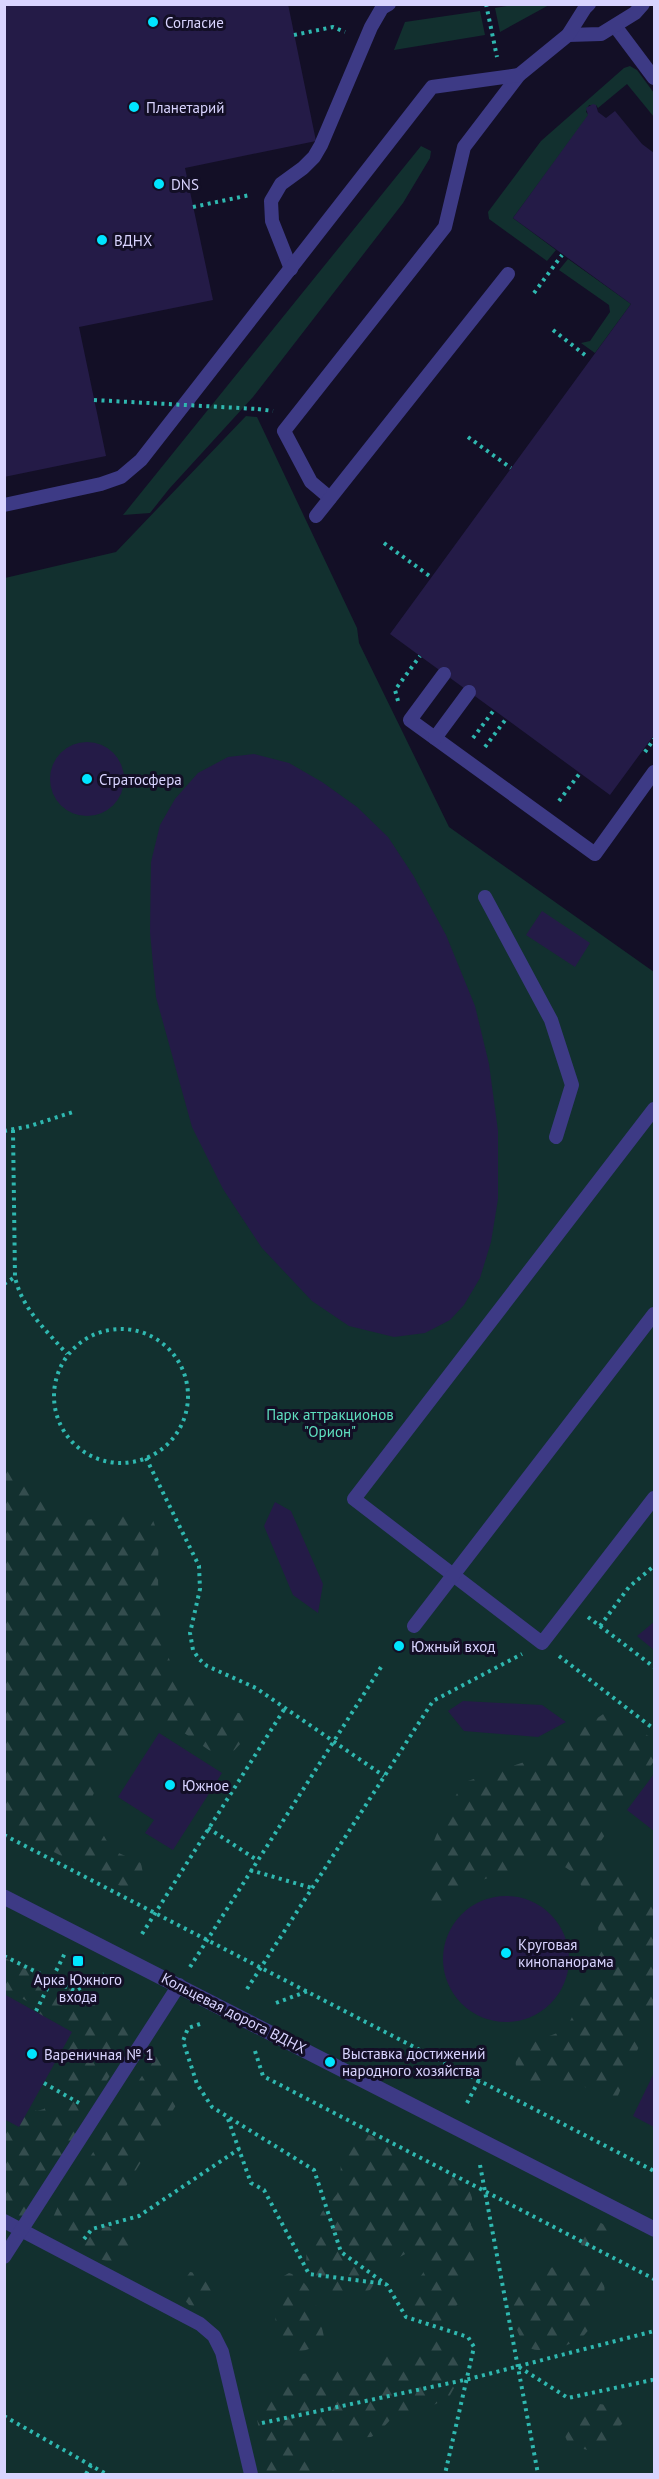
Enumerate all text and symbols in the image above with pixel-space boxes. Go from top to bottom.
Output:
place label: Согласие [165,13,224,32]
marker: Согласие [146,15,160,29]
place label: Планетарий [146,98,225,117]
marker: Планетарий [127,100,141,114]
place label: DNS [171,175,199,194]
marker: DNS [152,177,166,191]
place label: ВДНХ [114,231,152,250]
marker: ВДНХ [95,233,109,247]
place label: Стратосфера [99,770,182,789]
marker: Стратосфера [80,772,94,786]
park label: Парк аттракционов "Орион" [266,1405,394,1441]
place label: Южный вход [411,1637,495,1656]
marker: Южный вход [392,1639,406,1653]
place label: Южное [182,1776,229,1795]
marker: Южное [163,1778,177,1792]
place label: Круговая кинопанорама [518,1935,614,1971]
marker: Круговая кинопанорама [499,1946,513,1960]
marker: Арка Южного входа [71,1954,85,1968]
street label: Кольцевая дорога ВДНХ [158,1968,310,2058]
place label: Арка Южного входа [34,1970,122,2006]
place label: Выставка достижений народного хозяйства [342,2044,485,2080]
place label: Вареничная № 1 [44,2045,154,2064]
marker: Вареничная № 1 [25,2047,39,2061]
marker: Выставка достижений народного хозяйства [323,2055,337,2069]

